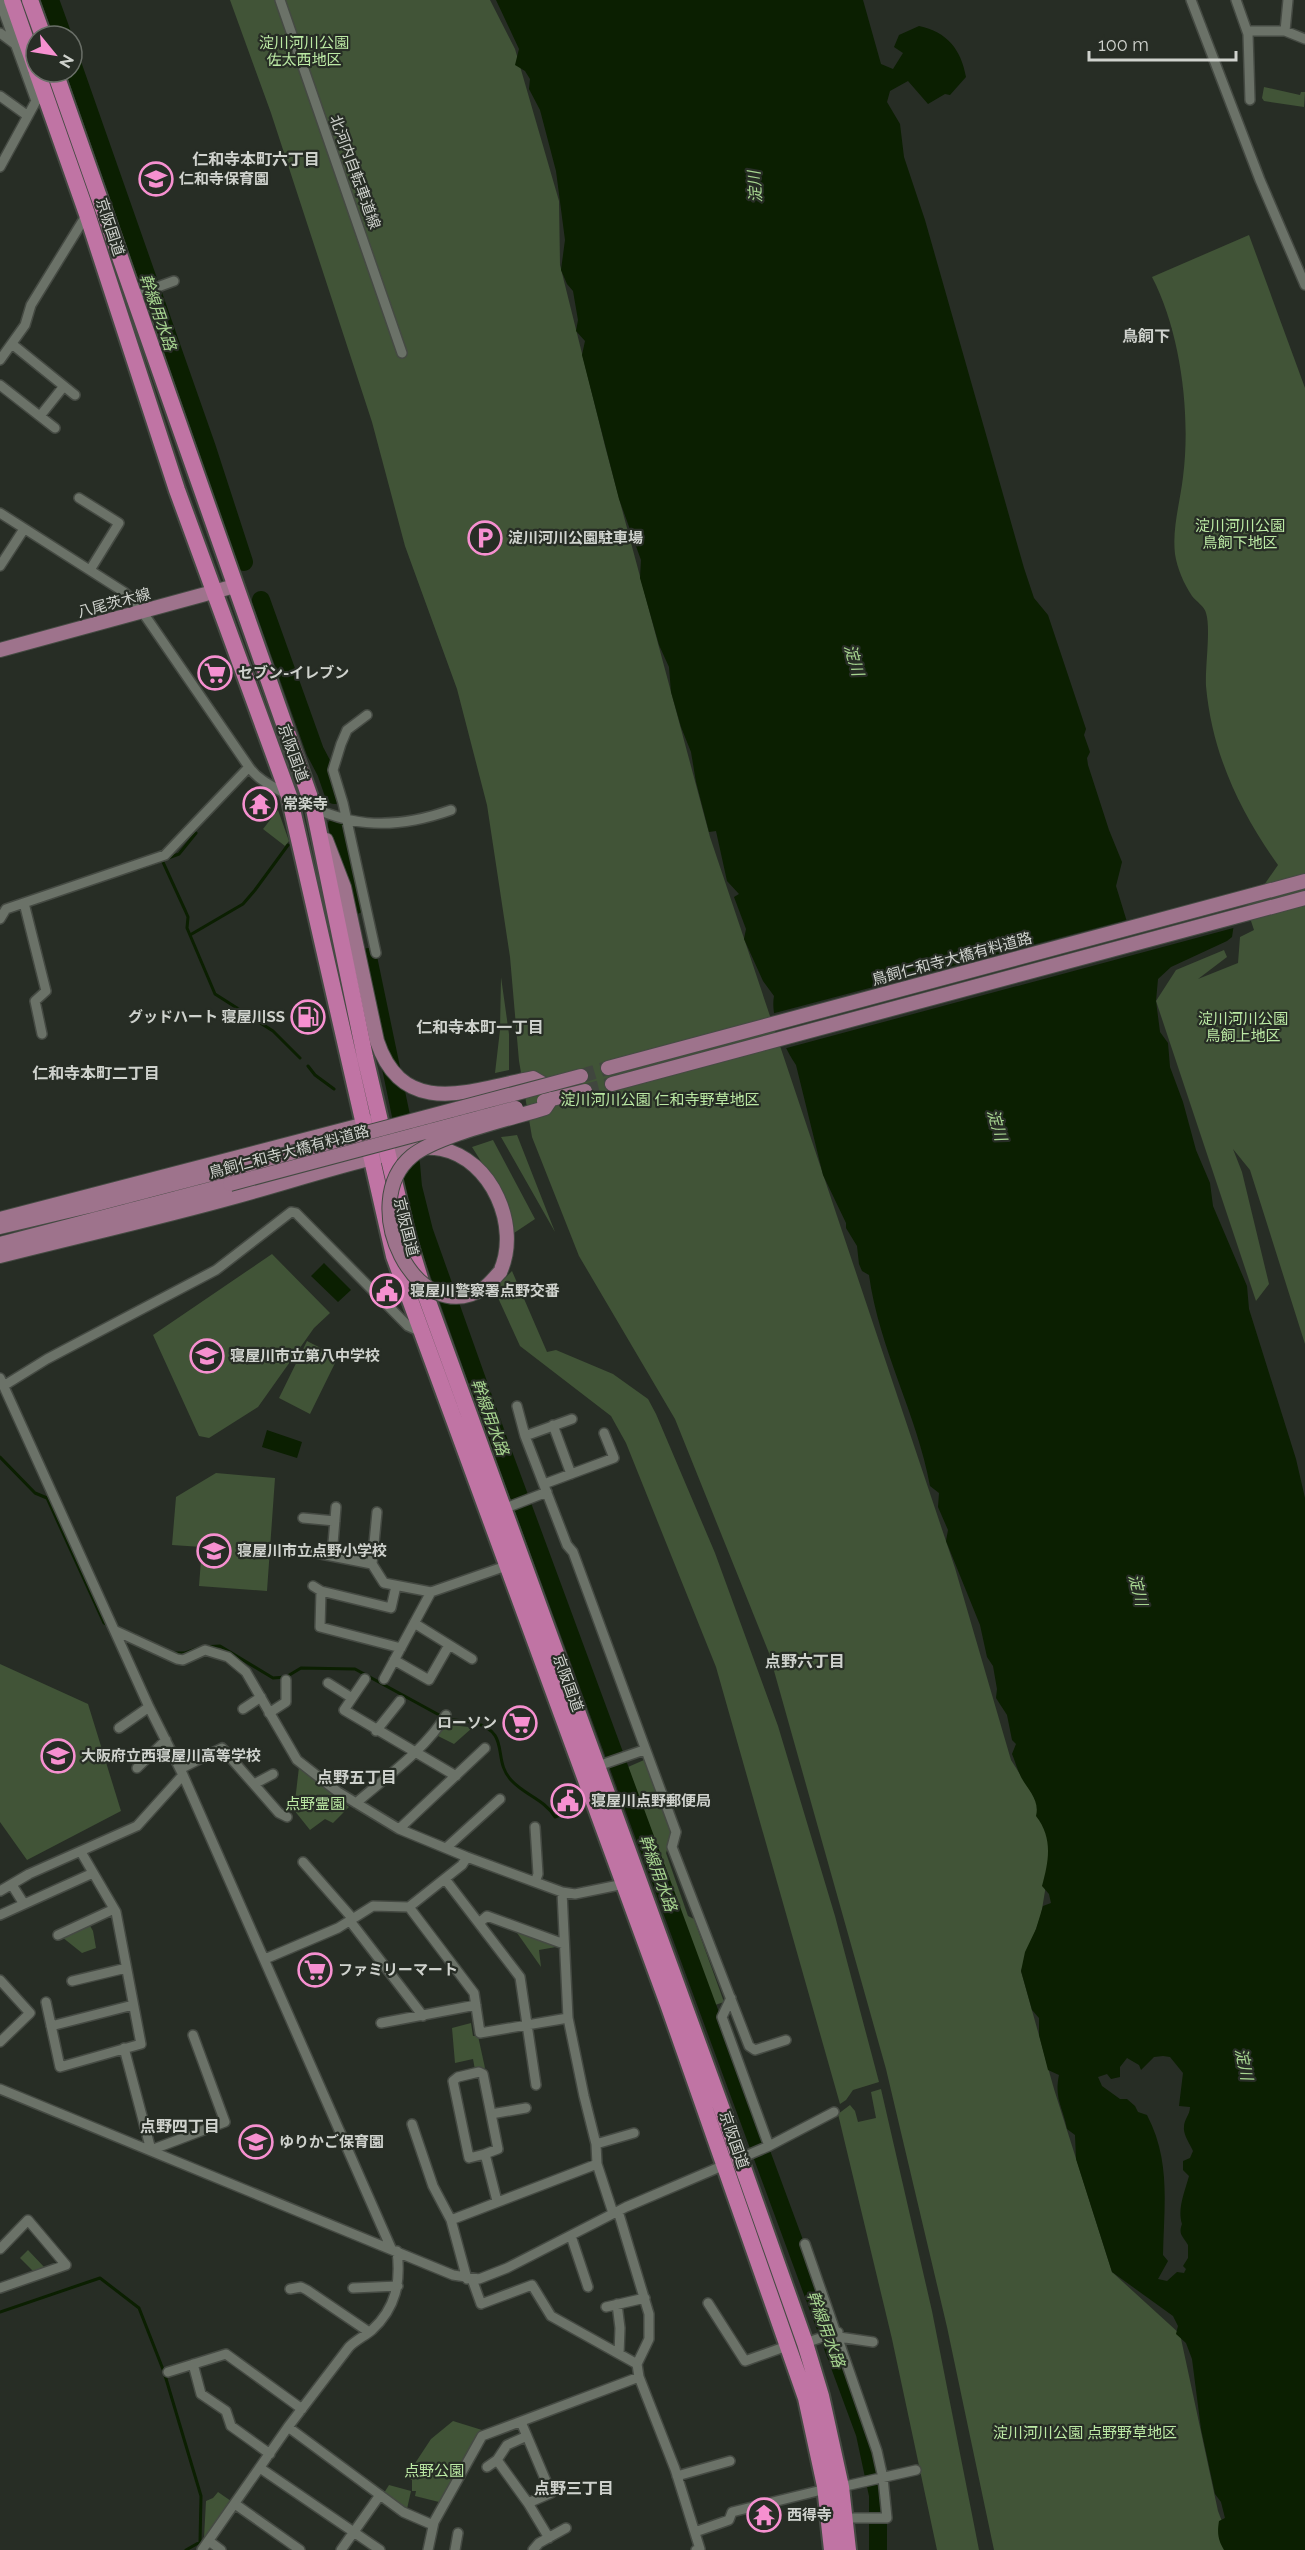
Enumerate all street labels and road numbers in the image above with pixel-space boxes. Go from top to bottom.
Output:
street label: 北河内自転車道線 [326,113,384,231]
street label: 京阪国道 [92,196,128,258]
street label: 八尾茨木線 [75,585,153,621]
street label: 京阪国道 [274,722,312,784]
street label: 鳥飼仁和寺大橋有料道路 [870,929,1034,989]
street label: 鳥飼仁和寺大橋有料道路 [207,1122,371,1182]
street label: 京阪国道 [390,1196,422,1258]
street label: 京阪国道 [549,1652,587,1714]
street label: 京阪国道 [716,2109,752,2171]

